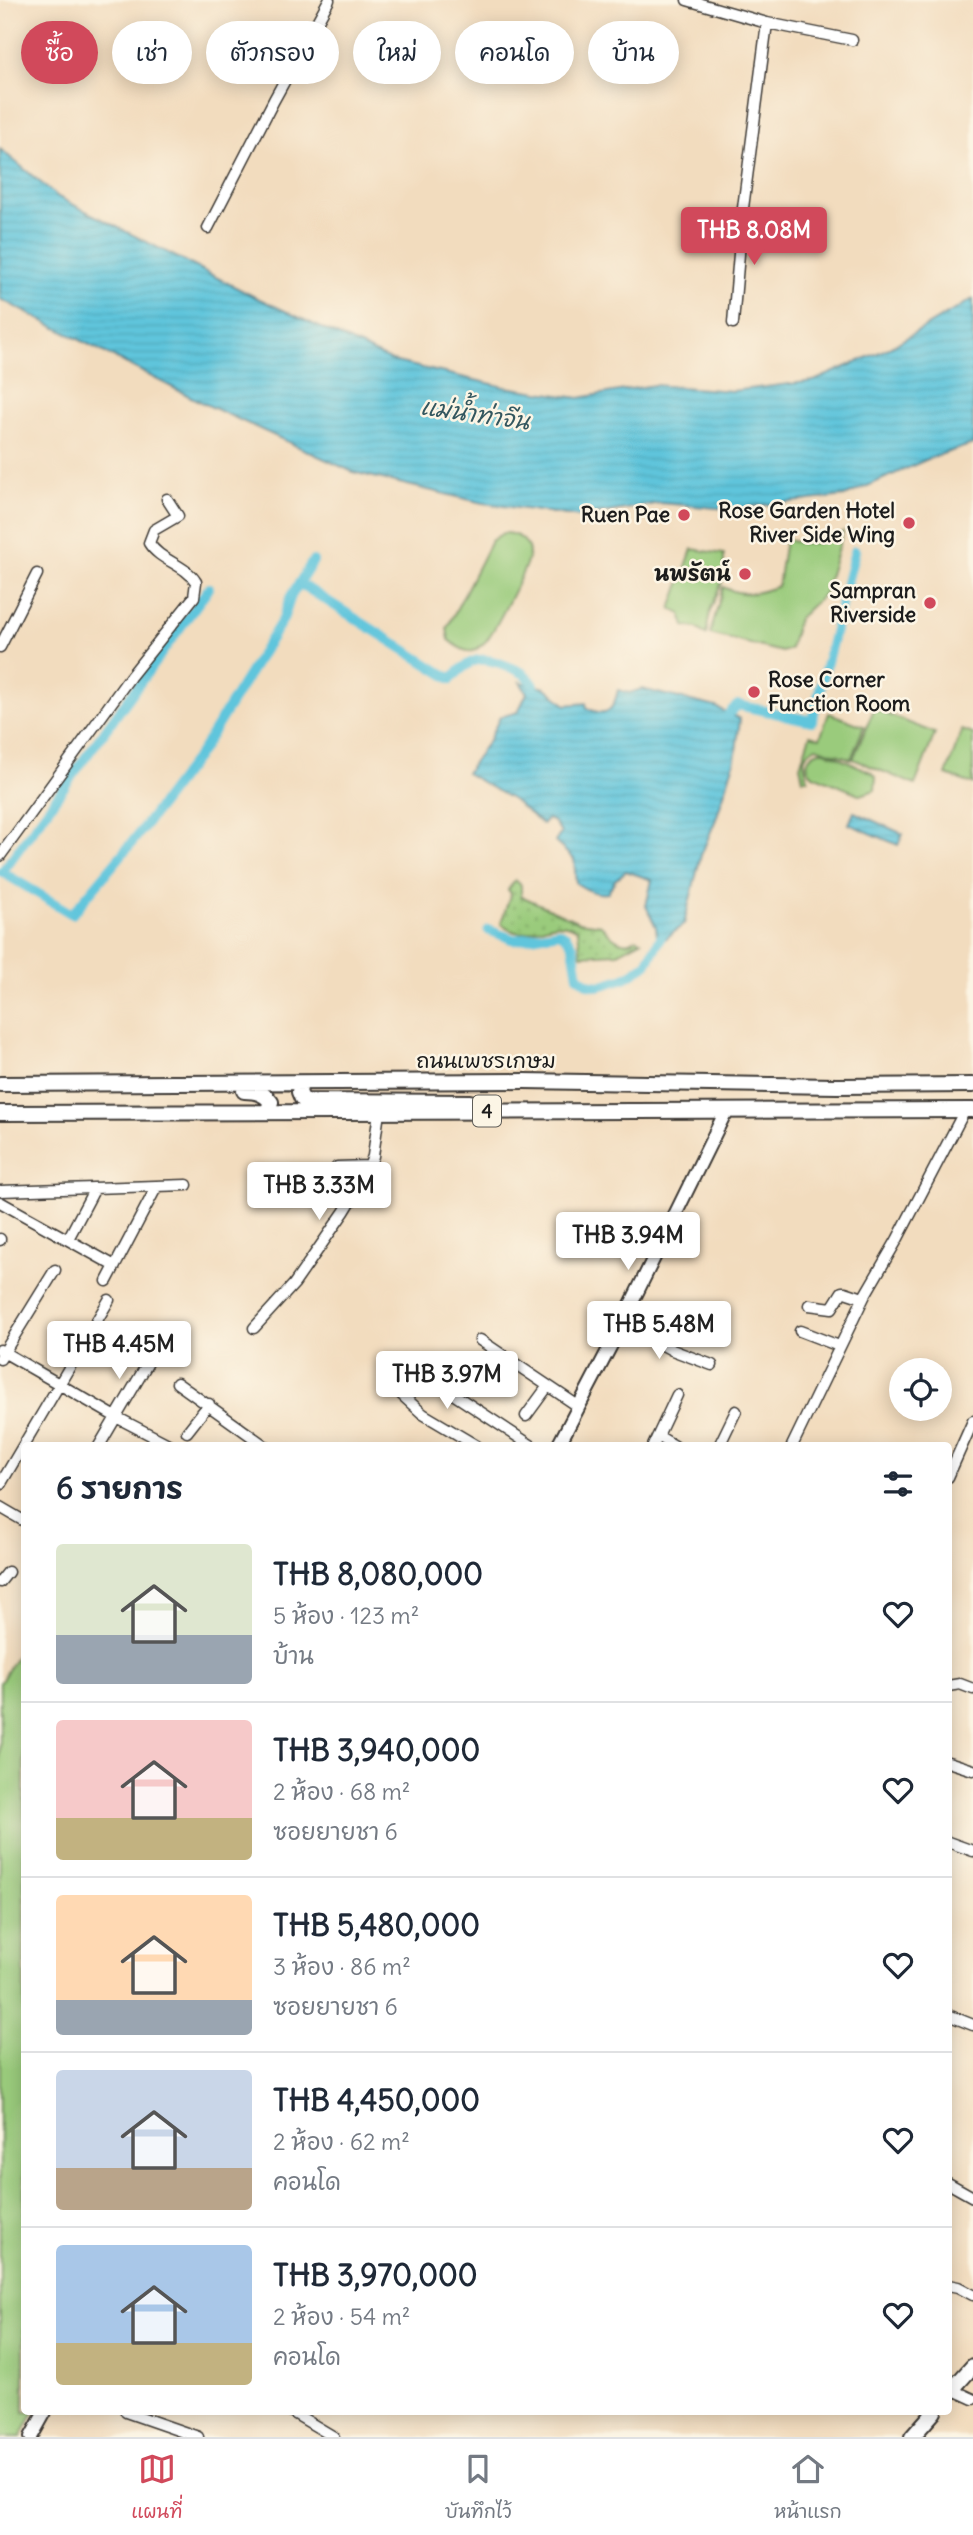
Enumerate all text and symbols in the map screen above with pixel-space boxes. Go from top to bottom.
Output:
chip: ซื้อ [21,21,98,84]
chip: เช่า [112,21,192,84]
chip: ตัวกรอง [206,21,339,84]
chip: ใหม่ [353,21,441,84]
chip: คอนโด [455,21,574,84]
chip: บ้าน [588,21,679,84]
pin: THB 8.08M [674,208,834,267]
text: THB 8.08M [697,215,811,244]
water label: แม่น้ำท่าจีน [419,386,534,436]
place label: Rose Garden Hotel River Side Wing [718,497,895,548]
place label: Ruen Pae [581,501,670,528]
marker: Ruen Pae [676,507,692,523]
marker: Rose Garden Hotel River Side Wing [901,515,917,531]
place label: นพรัตน์ [654,559,731,587]
marker: นพรัตน์ [737,566,753,582]
place label: Sampran Riverside [829,577,916,628]
marker: Sampran Riverside [922,595,938,611]
place label: Rose Corner Function Room [768,666,911,717]
marker: Rose Corner Function Room [746,684,762,700]
street label: ถนนเพชรเกษม [416,1047,556,1074]
road number: 4 [473,1096,501,1126]
pin: THB 3.33M [239,1162,399,1222]
text: THB 3.33M [263,1170,375,1199]
pin: THB 3.94M [548,1212,708,1272]
text: THB 3.94M [572,1220,684,1249]
pin: THB 5.48M [579,1302,739,1361]
text: THB 5.48M [603,1309,715,1338]
pin: THB 4.45M [39,1322,199,1381]
text: THB 4.45M [63,1329,175,1358]
pin: THB 3.97M [367,1352,527,1411]
map controls [889,1358,952,1421]
button: locate [889,1358,952,1421]
text: THB 3.97M [392,1359,502,1388]
icon: filters [879,1465,917,1503]
text: 6 รายการ [56,1469,183,1507]
text: THB 8,080,000 [273,1555,483,1593]
icon: home [112,1572,196,1656]
icon: heart [879,1595,917,1633]
text: 5 ห้อง · 123 m² [273,1601,419,1630]
text: บ้าน [273,1641,314,1670]
text: THB 3,940,000 [273,1731,480,1769]
icon: home [112,1748,196,1832]
icon: heart [879,1771,917,1809]
text: 2 ห้อง · 68 m² [273,1777,410,1806]
text: ซอยยายชา 6 [273,1817,398,1846]
text: THB 5,480,000 [273,1906,480,1944]
icon: home [112,1923,196,2007]
icon: heart [879,1946,917,1984]
text: 3 ห้อง · 86 m² [273,1952,411,1981]
text: ซอยยายชา 6 [273,1992,398,2021]
text: THB 4,450,000 [273,2081,480,2119]
icon: home [112,2098,196,2182]
icon: heart [879,2121,917,2159]
text: 2 ห้อง · 62 m² [273,2127,410,2156]
text: คอนโด [273,2167,341,2196]
text: THB 3,970,000 [273,2256,478,2294]
icon: home [112,2273,196,2357]
icon: heart [879,2296,917,2334]
text: 2 ห้อง · 54 m² [273,2302,410,2331]
text: คอนโด [273,2342,341,2371]
tab: แผนที่ [131,2450,182,2525]
tab: บันทึกไว้ [445,2450,512,2525]
tab: หน้าแรก [774,2450,842,2525]

